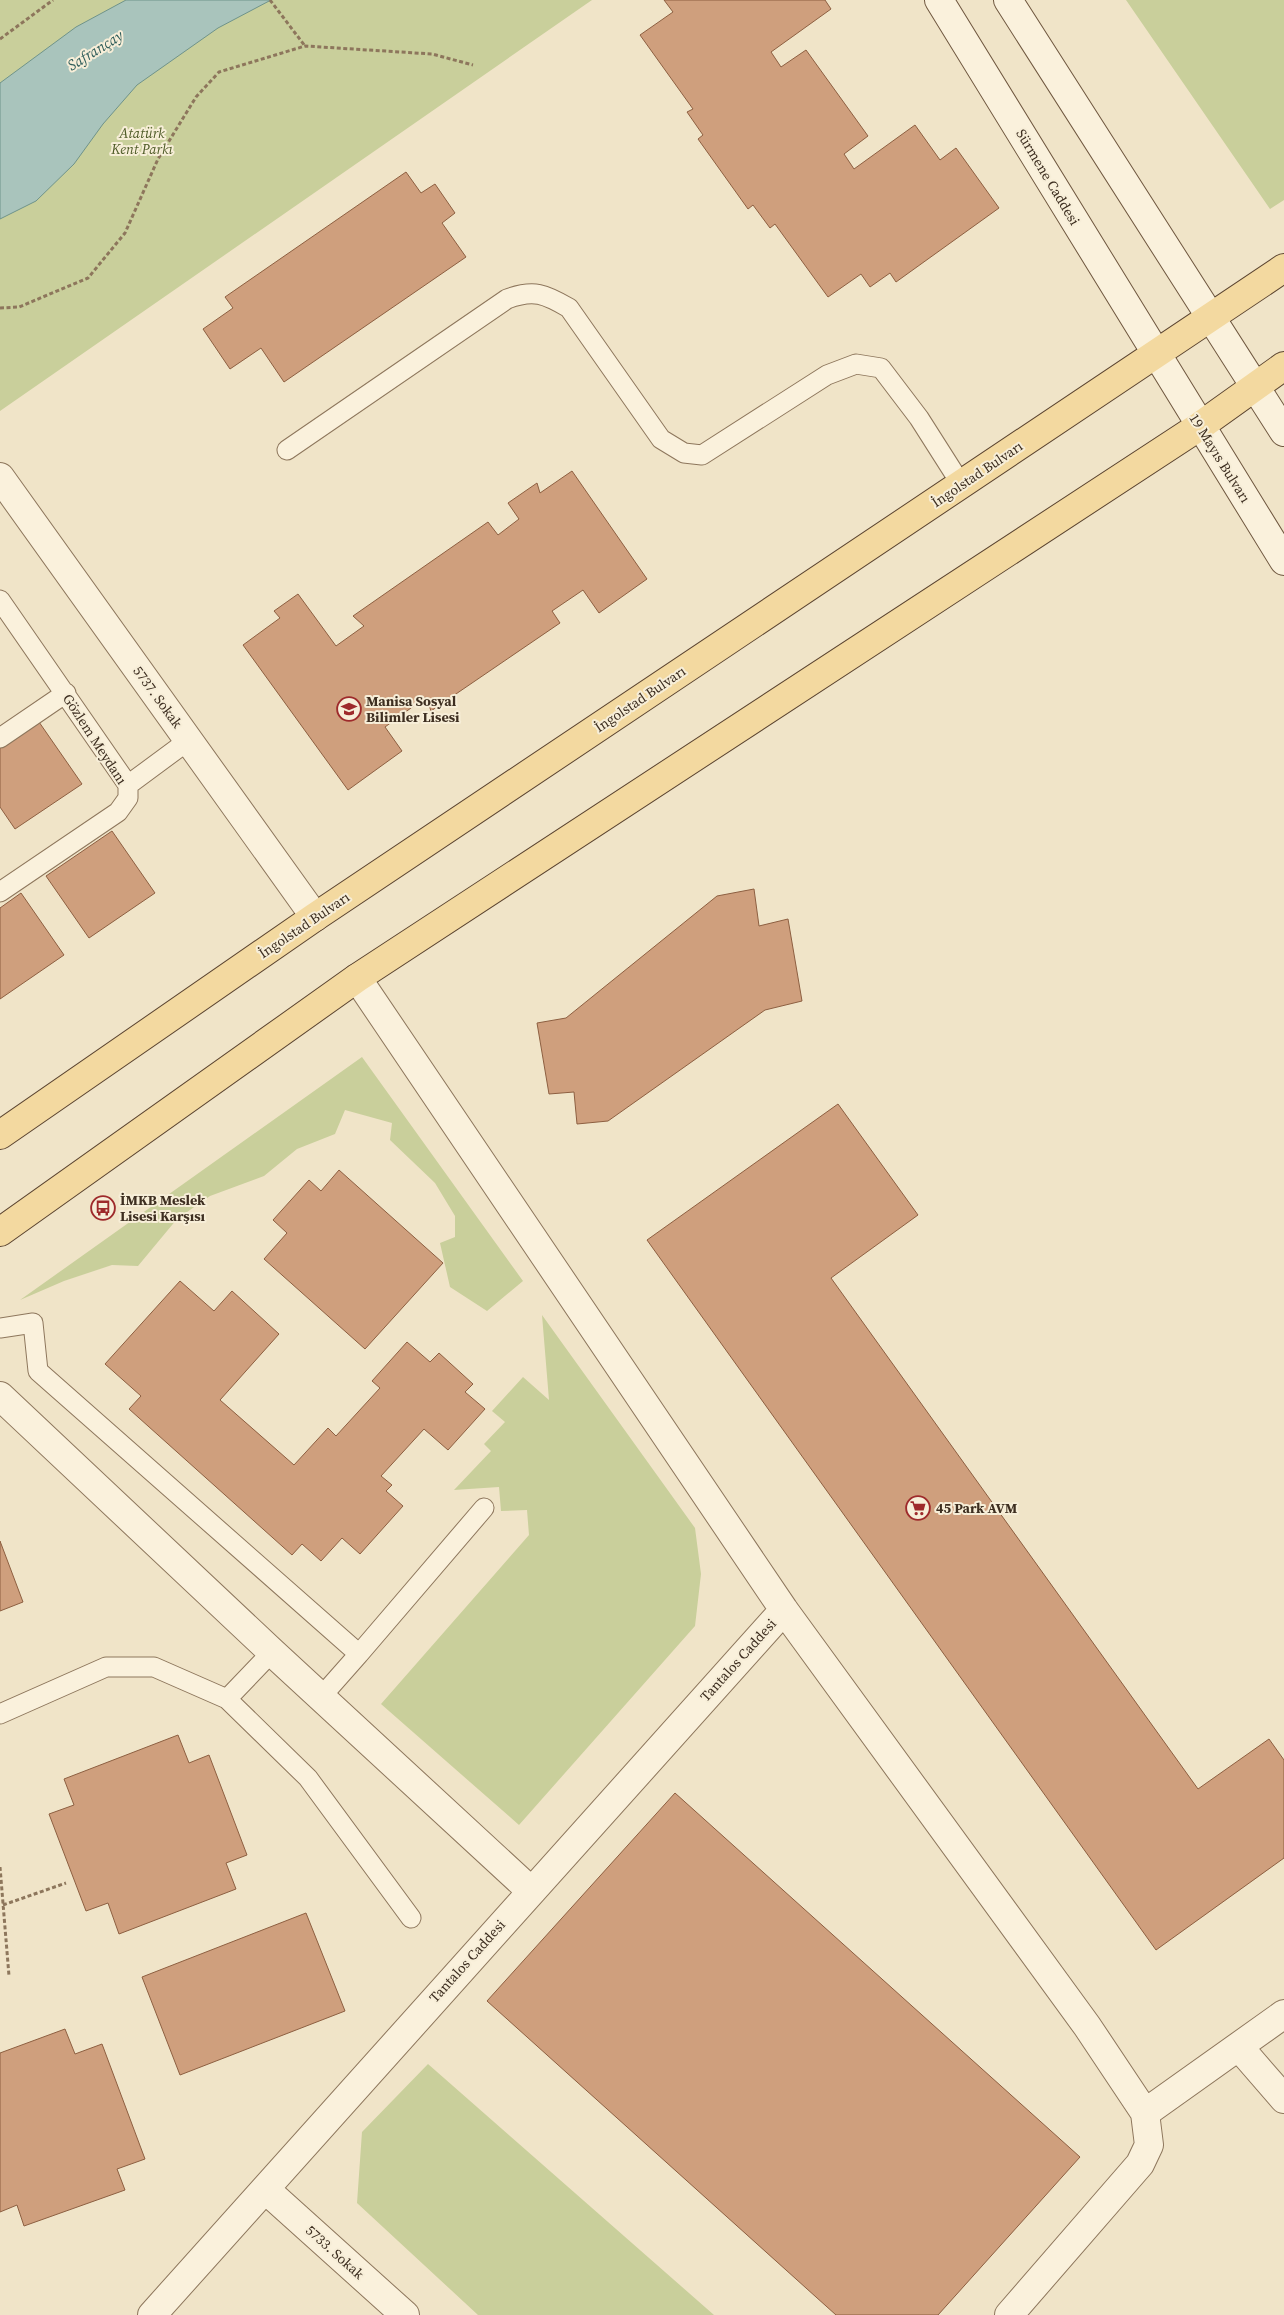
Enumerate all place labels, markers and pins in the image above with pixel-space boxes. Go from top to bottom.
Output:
place label: Manisa Sosyal Bilimler Lisesi [366,691,460,727]
school or university icon: Manisa Sosyal Bilimler Lisesi [336,696,362,722]
place label: İMKB Meslek Lisesi Karşısı [120,1190,206,1226]
bus stop icon: İMKB Meslek Lisesi Karşısı [90,1195,116,1221]
supermarket icon: 45 Park AVM [905,1495,931,1521]
place label: 45 Park AVM [936,1498,1018,1518]

